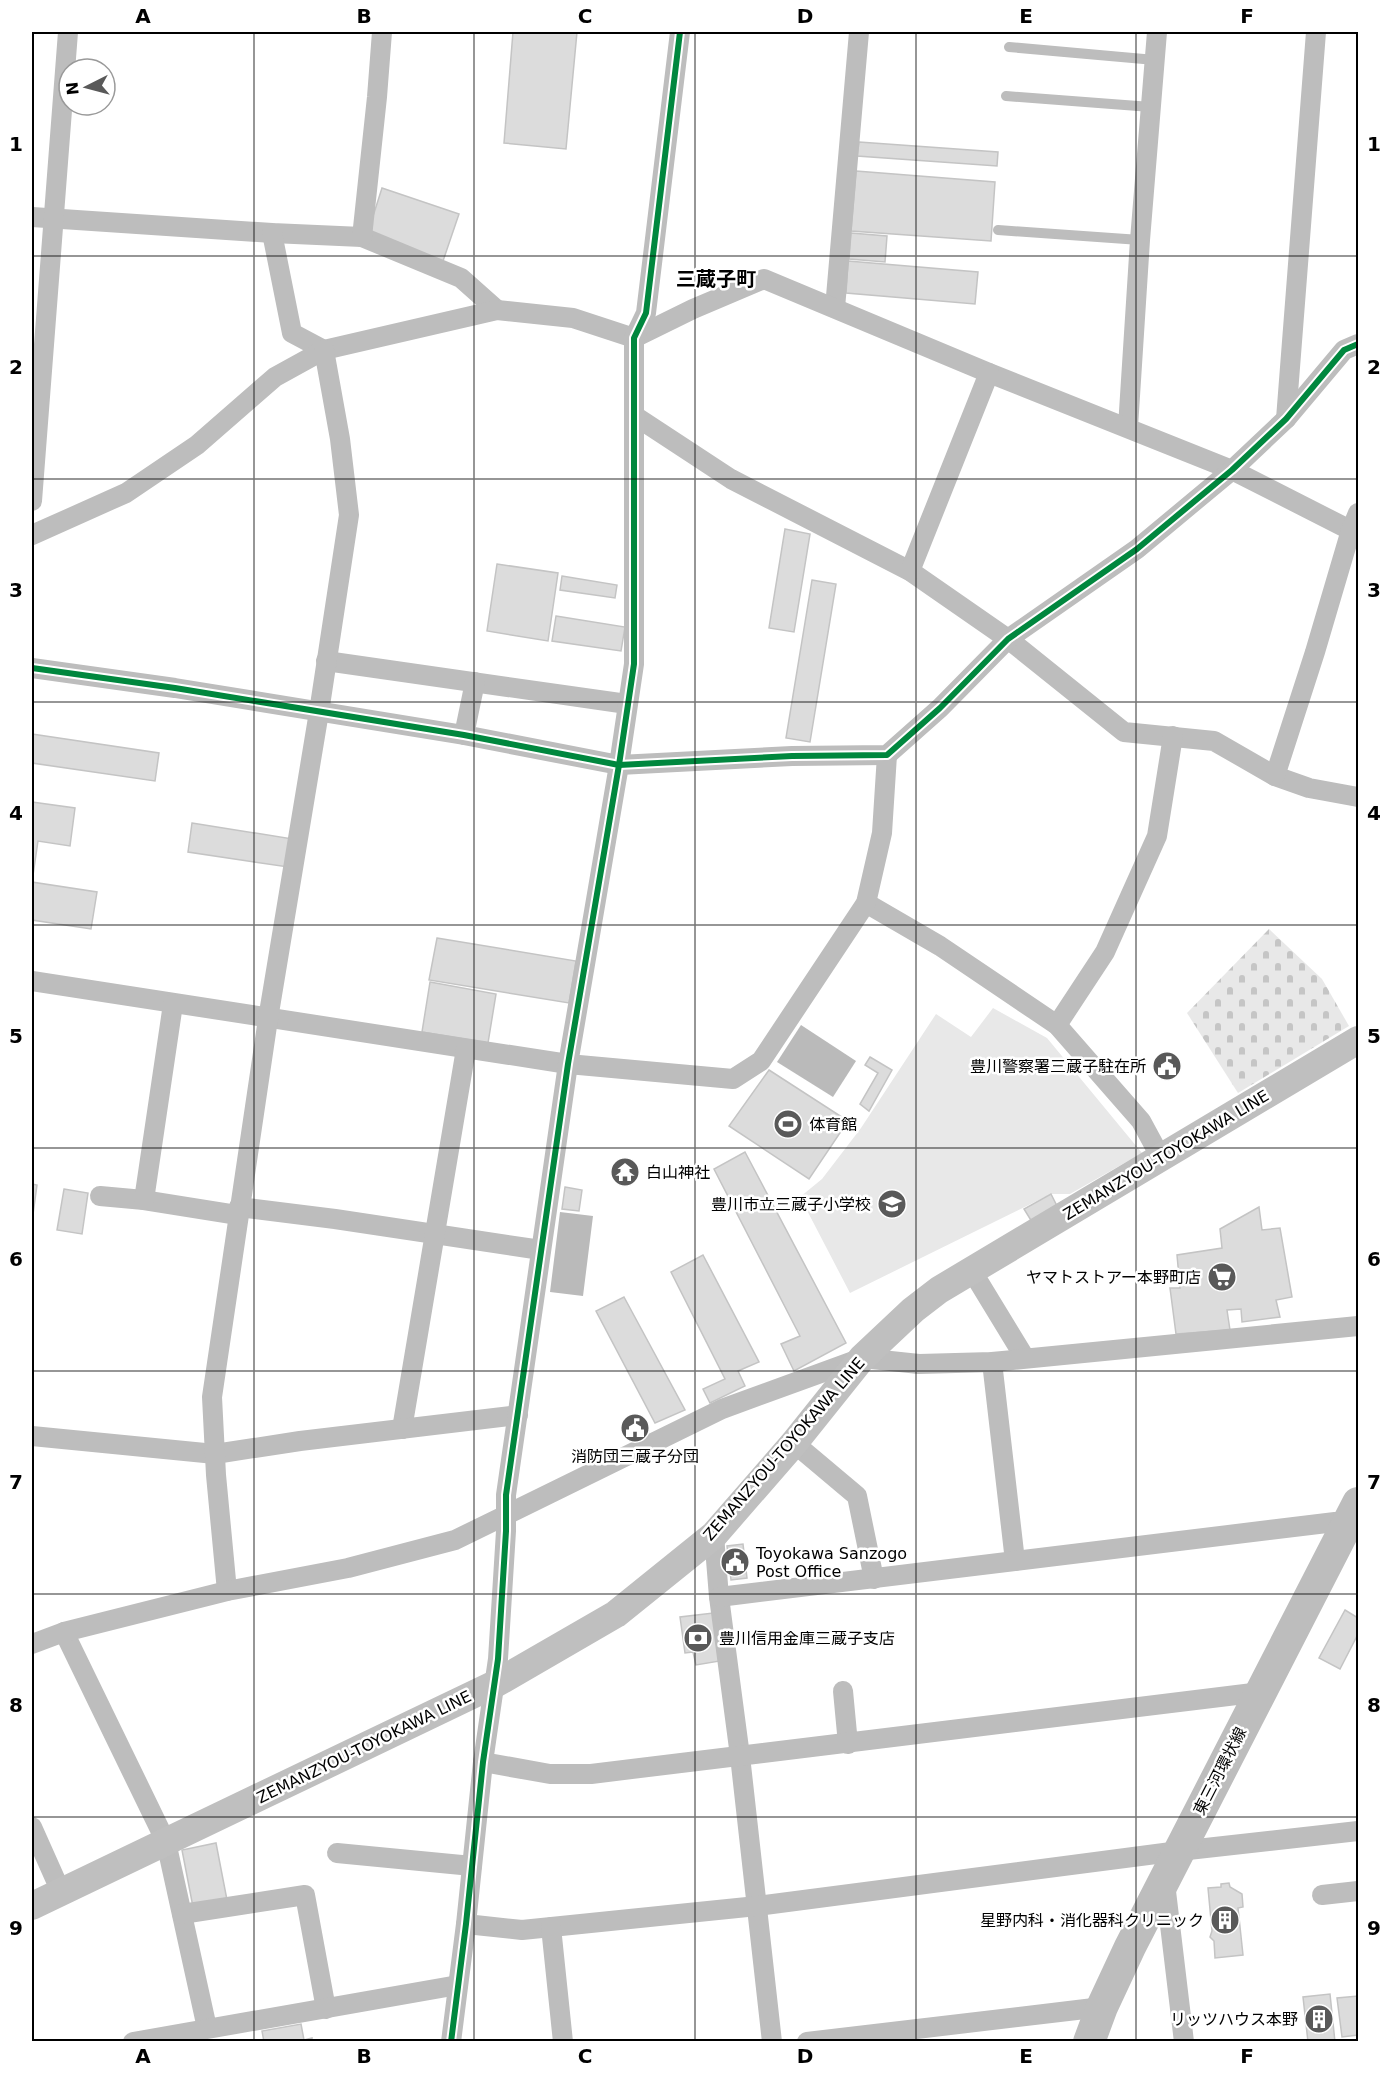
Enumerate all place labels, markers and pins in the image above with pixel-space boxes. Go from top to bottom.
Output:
public building icon: 豊川警察署三蔵子駐在所 [1151,1050,1183,1082]
place label: 豊川警察署三蔵子駐在所 [970,1057,1146,1076]
sports icon: 体育館 [772,1108,804,1140]
place label: 体育館 [809,1115,857,1134]
temple icon: 白山神社 [609,1156,641,1188]
place label: 白山神社 [646,1163,710,1182]
school or university icon: 豊川市立三蔵子小学校 [876,1188,908,1220]
place label: 豊川市立三蔵子小学校 [711,1195,871,1214]
supermarket icon: ヤマトストアー本野町店 [1206,1261,1238,1293]
place label: ヤマトストアー本野町店 [1026,1268,1201,1287]
public building icon: 消防団三蔵子分団 [619,1412,651,1444]
place label: 消防団三蔵子分団 [571,1447,699,1466]
place label: Toyokawa Sanzogo Post Office [755,1544,907,1581]
public building icon: Toyokawa Sanzogo Post Office [719,1546,751,1578]
bank icon: 豊川信用金庫三蔵子支店 [682,1622,714,1654]
place label: 豊川信用金庫三蔵子支店 [719,1629,895,1648]
building icon: 星野内科・消化器科クリニック [1209,1904,1241,1936]
place label: 星野内科・消化器科クリニック [980,1911,1204,1930]
building icon: リッツハウス本野 [1303,2003,1335,2035]
place label: リッツハウス本野 [1170,2010,1298,2029]

